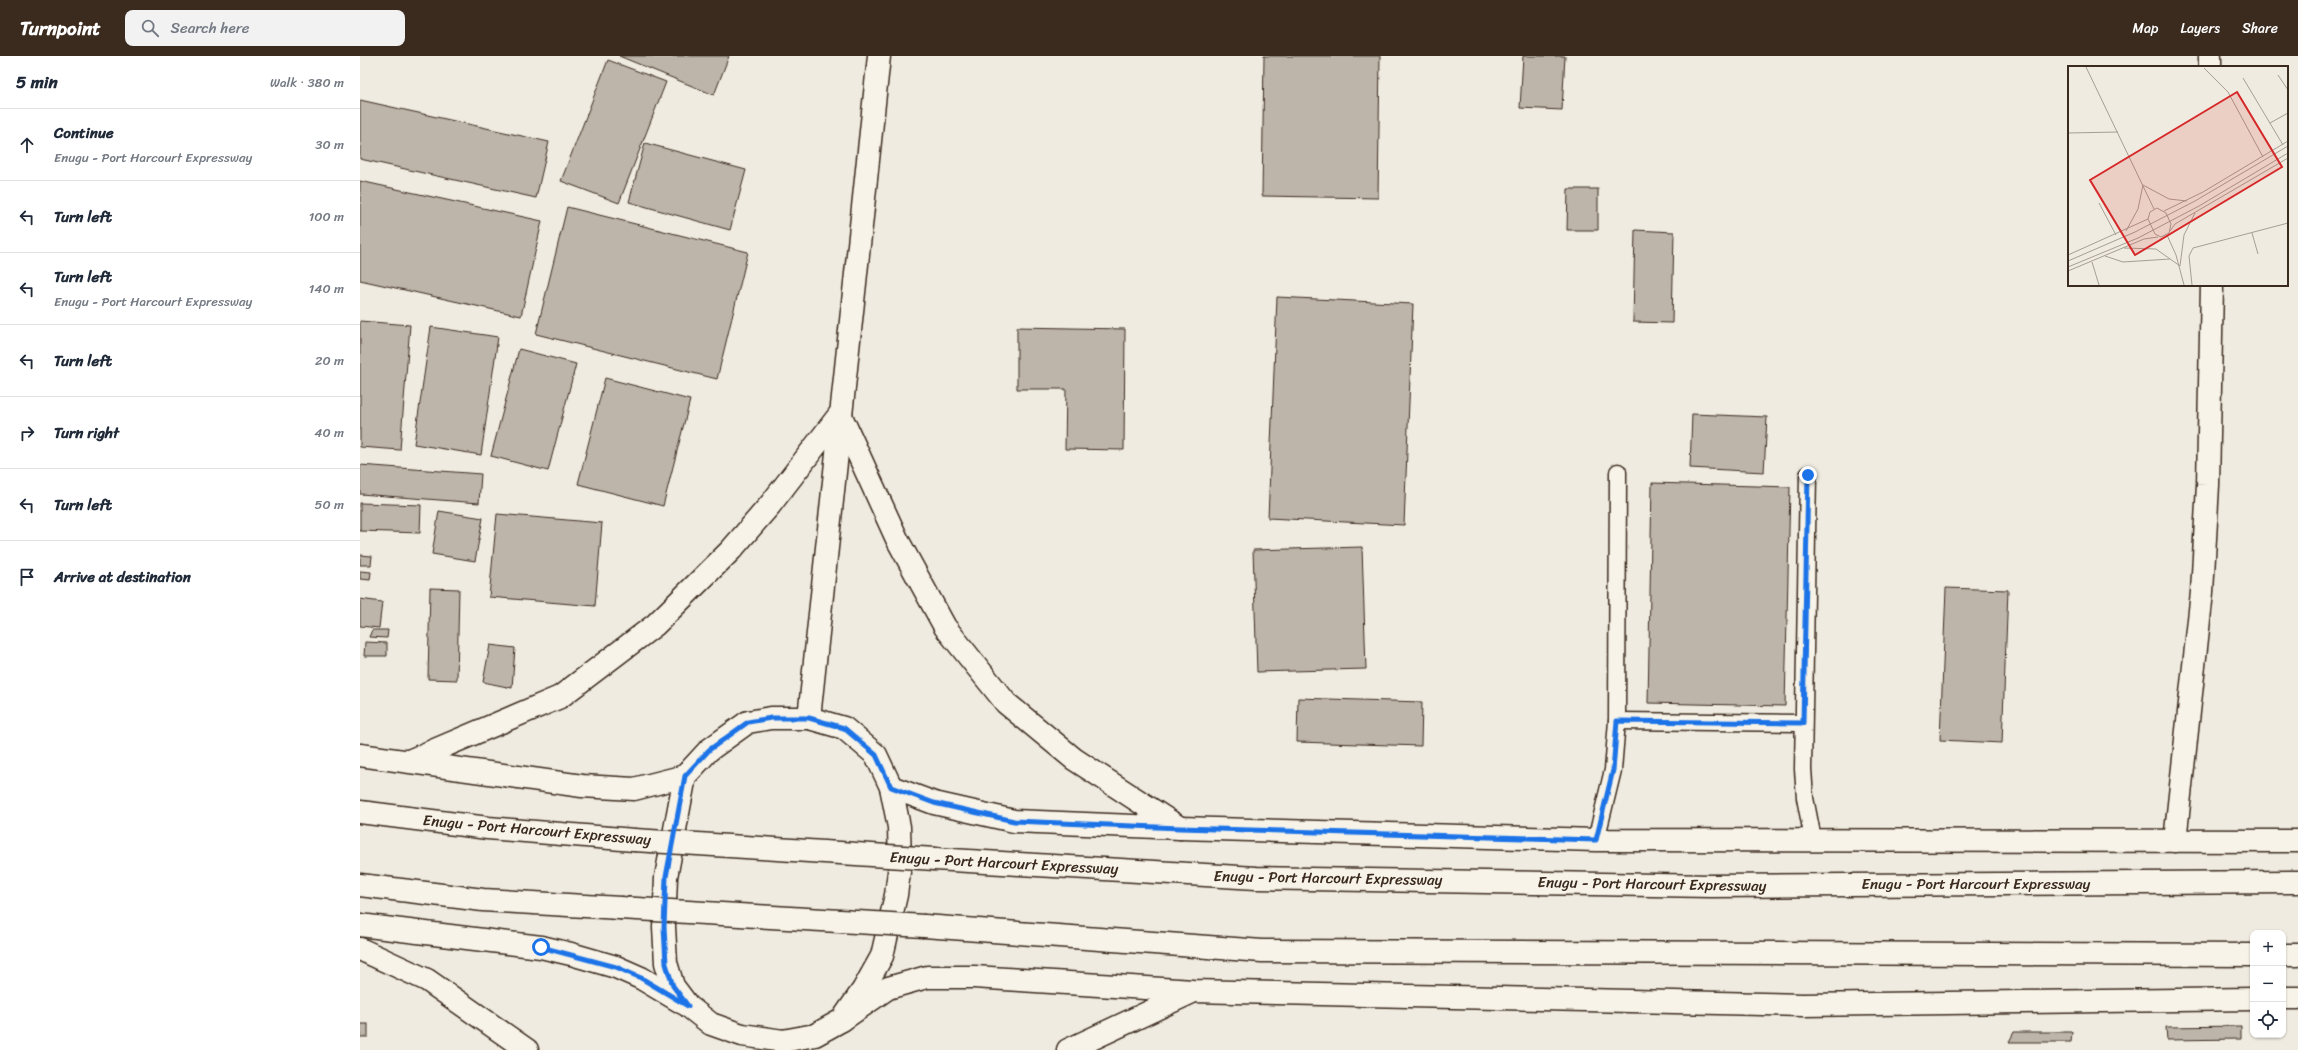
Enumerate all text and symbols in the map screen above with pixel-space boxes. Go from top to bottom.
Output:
search box [125,10,405,46]
text: Turnpoint [20,12,101,45]
text: Search here [171,15,250,41]
text: Map [2133,16,2158,41]
text: Layers [2180,16,2220,41]
text: Share [2242,16,2278,41]
icon: search [139,17,161,39]
inset map [2068,66,2288,286]
text: 5 min [16,67,58,97]
text: Walk · 380 m [270,71,344,94]
text: Continue [54,120,114,146]
text: 30 m [315,133,344,156]
icon: ahead [16,134,38,156]
text: Enugu - Port Harcourt Expressway [54,146,252,169]
text: Turn left [54,204,112,230]
text: 100 m [309,205,344,228]
icon: left [16,206,38,228]
text: Turn left [54,264,112,290]
text: 140 m [309,277,344,300]
icon: left [16,278,38,300]
text: Enugu - Port Harcourt Expressway [54,290,252,313]
text: Turn left [54,348,112,374]
text: 20 m [315,349,344,372]
icon: left [16,350,38,372]
text: Turn right [54,420,119,446]
text: 40 m [314,421,344,444]
icon: right [16,422,38,444]
route end [1799,466,1817,484]
text: Turn left [54,492,112,518]
text: 50 m [314,493,344,516]
icon: left [16,494,38,516]
text: Arrive at destination [54,564,191,590]
icon: arrive [16,566,38,588]
street label: Enugu - Port Harcourt Expressway [422,807,652,853]
street label: Enugu - Port Harcourt Expressway [889,844,1119,882]
street label: Enugu - Port Harcourt Expressway [1213,863,1443,893]
street label: Enugu - Port Harcourt Expressway [1537,869,1767,899]
street label: Enugu - Port Harcourt Expressway [1862,871,2091,897]
map controls [2250,930,2286,1038]
button: + [2250,930,2286,966]
route start [532,938,550,956]
button: − [2250,966,2286,1002]
button: locate [2250,1002,2286,1038]

